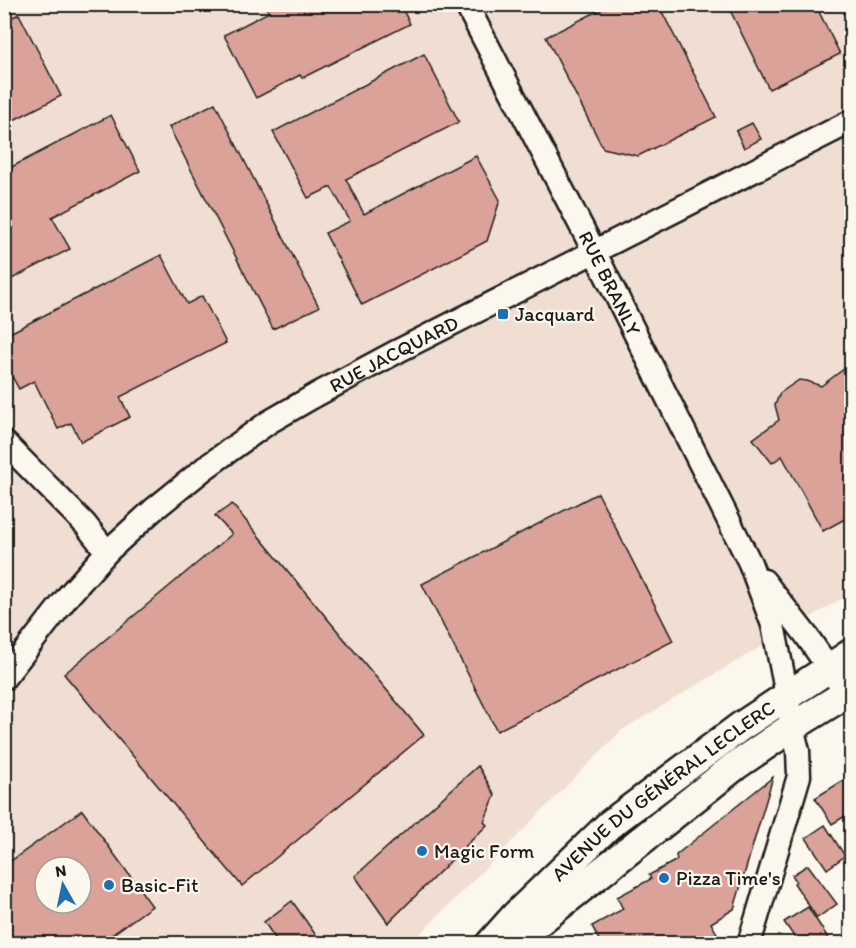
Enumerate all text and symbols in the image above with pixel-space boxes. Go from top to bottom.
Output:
street label: RUE BRANLY [574,227,646,340]
place label: Jacquard [515,302,595,326]
marker: Jacquard [496,307,510,321]
street label: RUE JACQUARD [325,310,462,398]
street label: AVENUE DU GÉNÉRAL LECLERC [546,695,779,886]
place label: Magic Form [434,839,535,863]
marker: Magic Form [415,844,429,858]
north arrow [33,855,93,915]
text: N [54,860,68,881]
place label: Pizza Time's [676,866,781,890]
marker: Pizza Time's [657,871,671,885]
place label: Basic-Fit [121,873,198,897]
marker: Basic-Fit [102,878,116,892]

